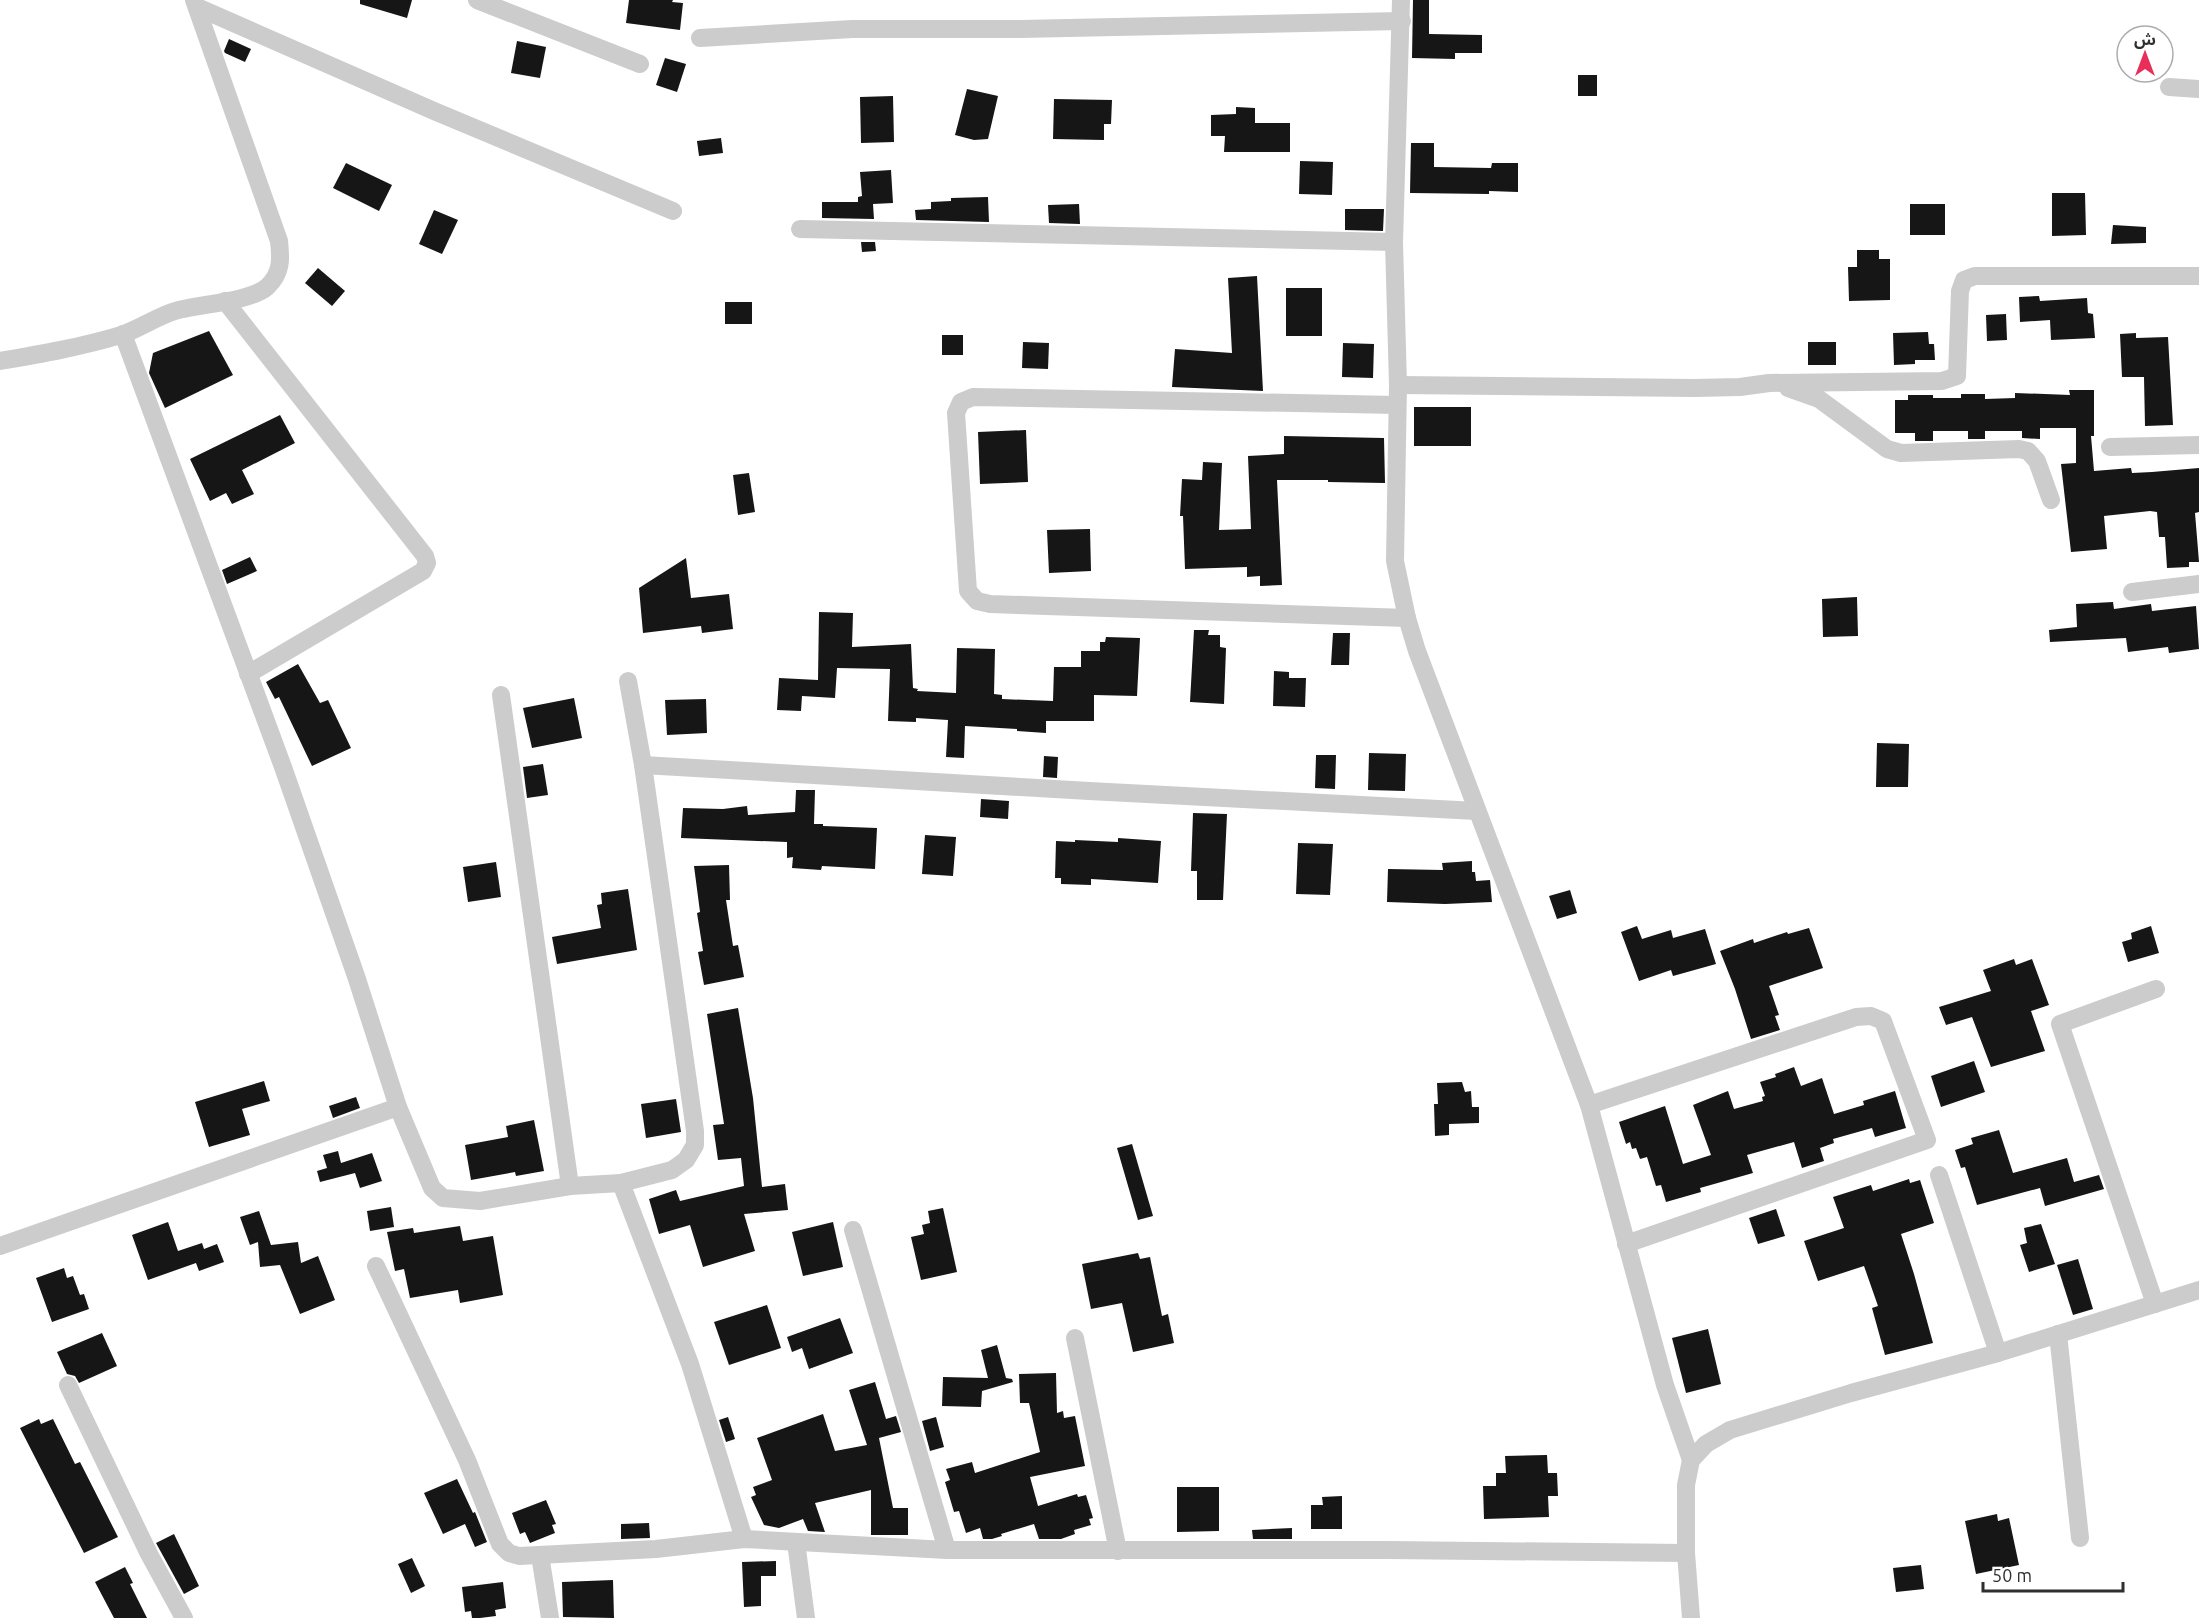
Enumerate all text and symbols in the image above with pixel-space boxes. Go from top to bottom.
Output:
north arrow [2115,24,2175,84]
text: ش [2134,30,2156,49]
scale bar [1983,1555,2122,1593]
text: 50 m [1992,1565,2032,1585]

